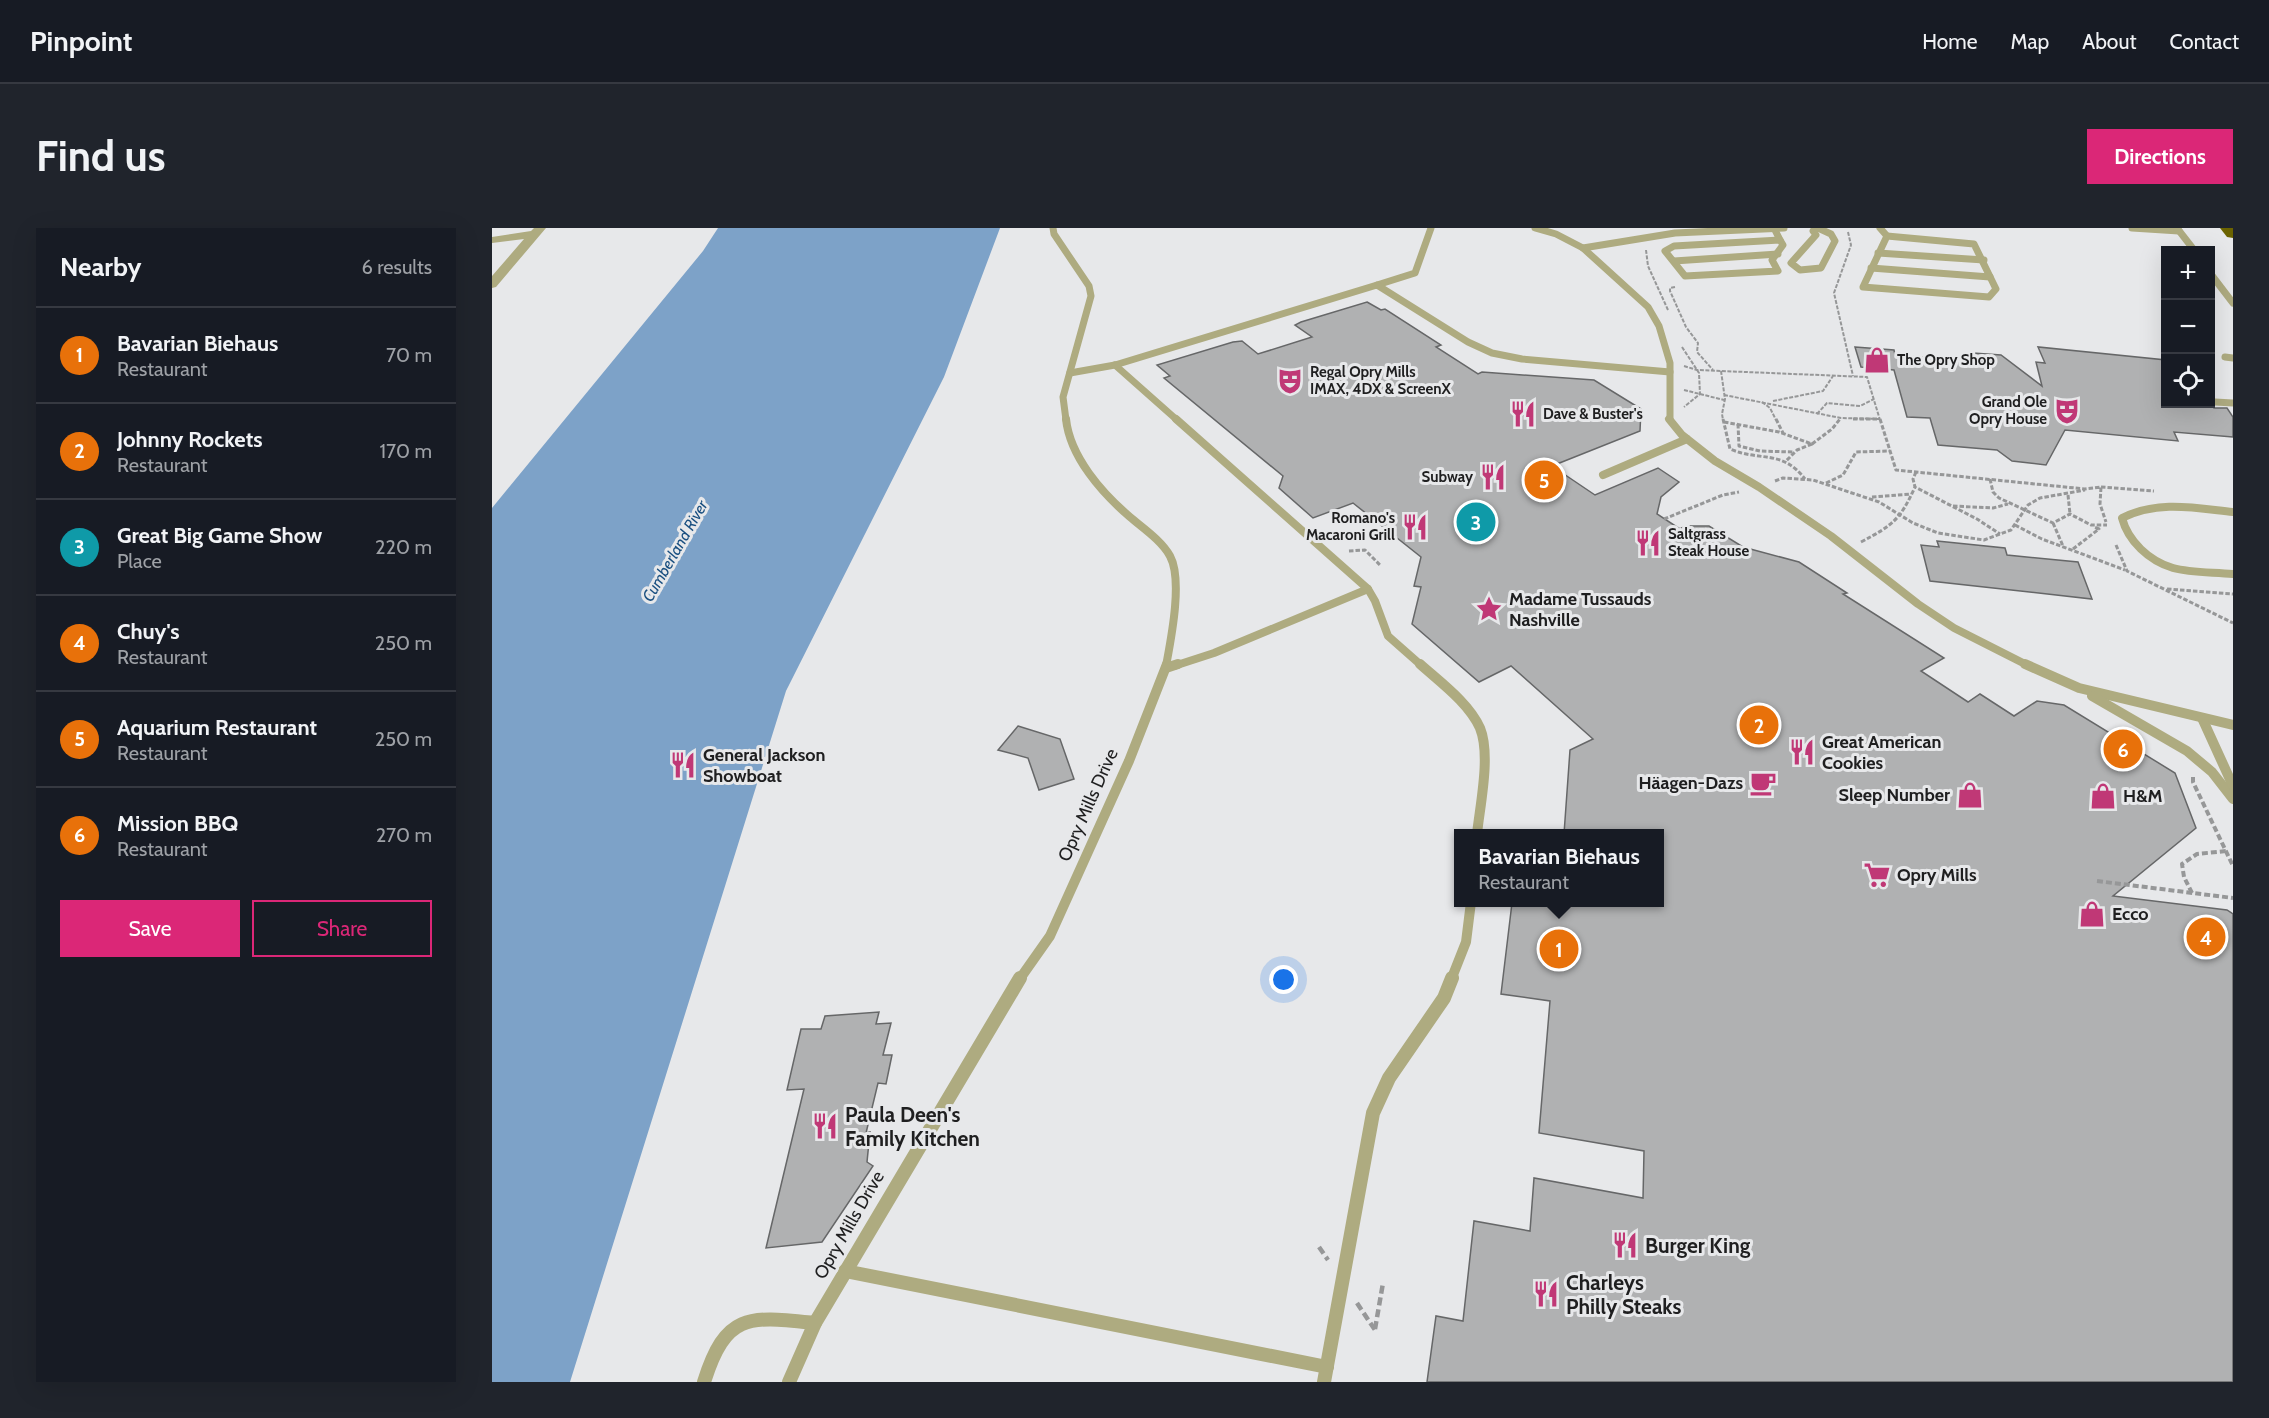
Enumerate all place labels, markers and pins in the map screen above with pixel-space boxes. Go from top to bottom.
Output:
shop icon: The Opry Shop [1862,345,1892,375]
place label: The Opry Shop [1897,351,1995,369]
place label: Regal Opry Mills IMAX, 4DX & ScreenX [1310,363,1452,398]
theatre icon: Regal Opry Mills IMAX, 4DX & ScreenX [1275,366,1305,396]
place label: Grand Ole Opry House [1969,393,2047,428]
theatre icon: Grand Ole Opry House [2052,396,2082,426]
restaurant icon: Dave & Buster's [1508,399,1538,429]
place label: Dave & Buster's [1543,405,1643,423]
pin: 5 [1524,458,1564,502]
restaurant icon: Subway [1478,462,1508,492]
place label: Subway [1422,468,1474,486]
pin: 3 [1456,500,1496,544]
place label: Romano's Macaroni Grill [1306,509,1395,544]
restaurant icon: Romano's Macaroni Grill [1400,512,1430,542]
place label: Saltgrass Steak House [1668,525,1749,560]
restaurant icon: Saltgrass Steak House [1633,528,1663,558]
place label: Madame Tussauds Nashville [1509,588,1652,631]
place icon: Madame Tussauds Nashville [1474,594,1504,624]
pin: 2 [1740,702,1778,748]
pin: 6 [2104,726,2142,772]
place label: Great American Cookies [1822,731,1941,774]
restaurant icon: Great American Cookies [1787,737,1817,767]
place label: General Jackson Showboat [703,744,826,787]
restaurant icon: General Jackson Showboat [668,750,698,780]
cafe icon: Häagen-Dazs [1748,768,1778,798]
place label: Häagen-Dazs [1639,772,1743,794]
shop icon: Sleep Number [1955,780,1985,810]
shop icon: H&M [2088,781,2118,811]
place label: Sleep Number [1839,784,1950,806]
place label: H&M [2123,785,2162,807]
supermarket icon: Opry Mills [1862,860,1892,890]
place label: Opry Mills [1897,864,1977,886]
shop icon: Ecco [2077,899,2107,929]
place label: Ecco [2112,903,2149,925]
pin: 4 [2186,914,2226,960]
pin: 1 [1540,926,1578,972]
place label: Paula Deen's Family Kitchen [845,1102,980,1151]
restaurant icon: Paula Deen's Family Kitchen [810,1111,840,1141]
restaurant icon: Burger King [1610,1230,1640,1260]
place label: Burger King [1645,1233,1751,1258]
place label: Charleys Philly Steaks [1566,1270,1682,1319]
restaurant icon: Charleys Philly Steaks [1531,1279,1561,1309]

